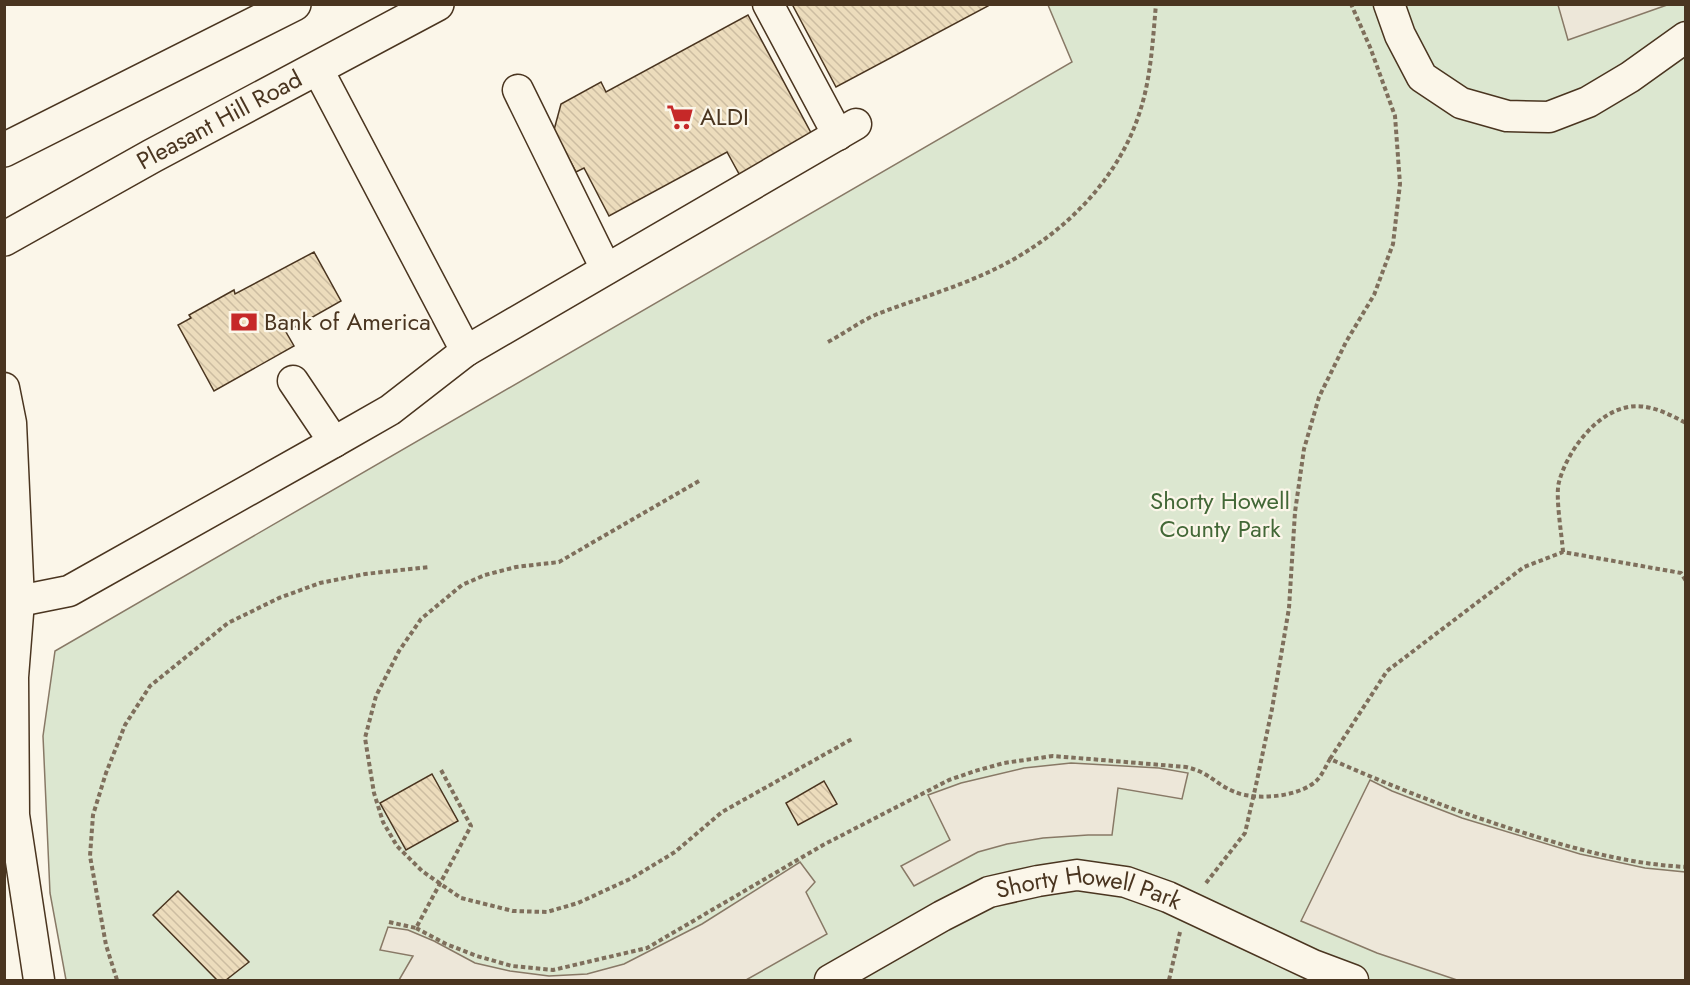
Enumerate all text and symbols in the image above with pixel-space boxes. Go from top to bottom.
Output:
street label: Pleasant Hill Road [130,61,308,178]
place label: ALDI [700,99,749,134]
supermarket icon: ALDI [665,102,695,132]
place label: Bank of America [264,304,431,339]
bank icon: Bank of America [229,307,259,337]
park label: Shorty Howell County Park [1150,483,1290,546]
street label: Shorty Howell Park [992,856,1188,918]

